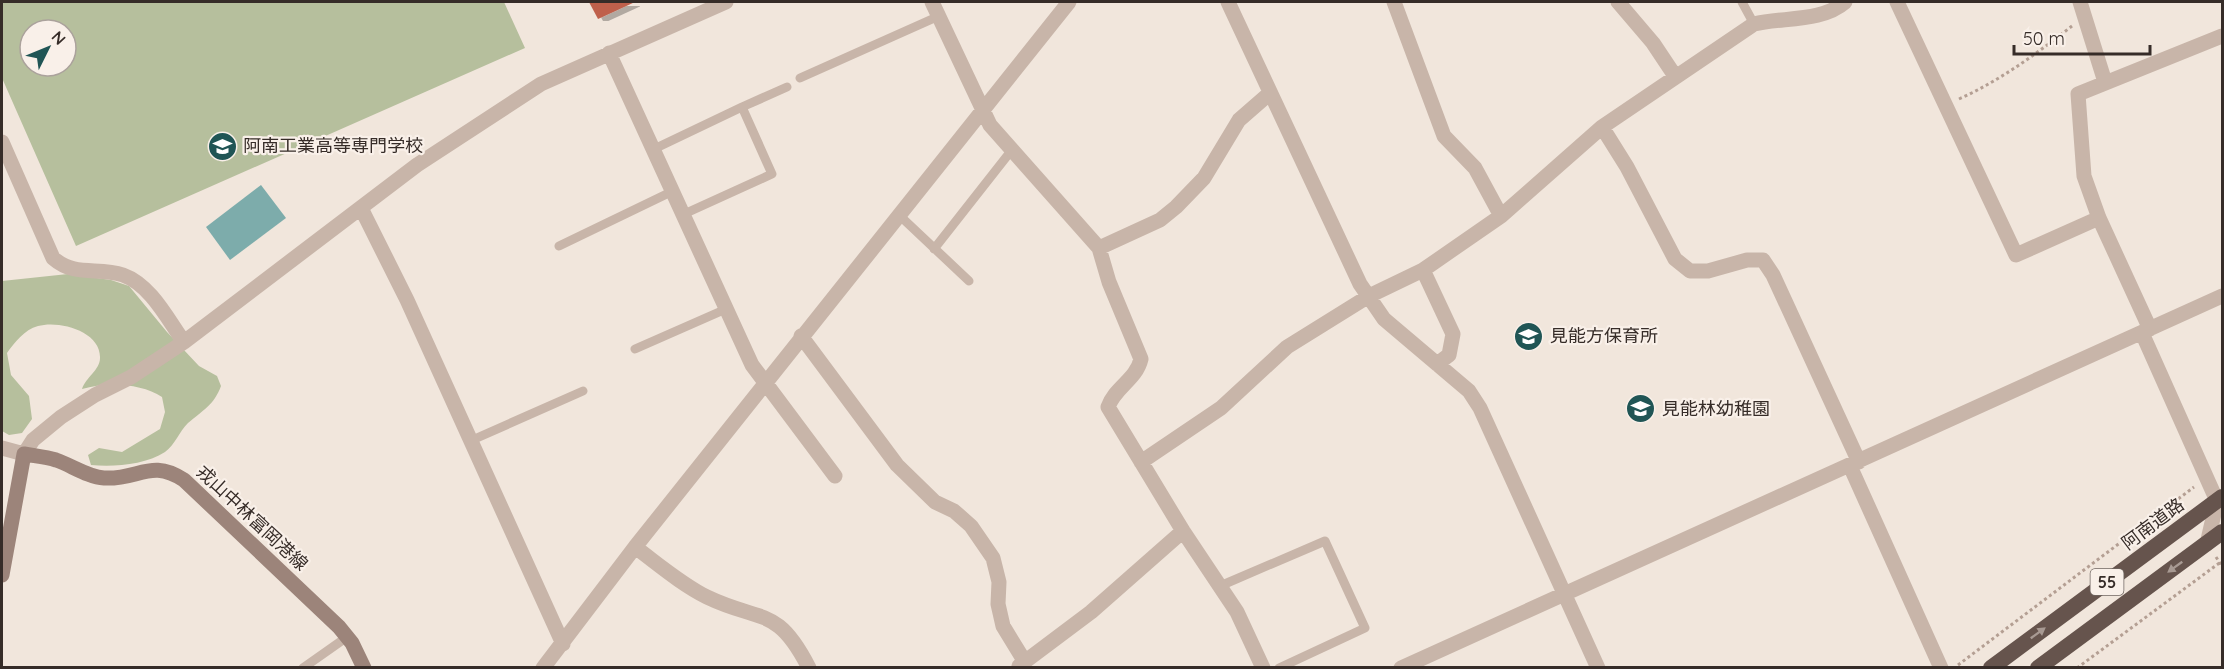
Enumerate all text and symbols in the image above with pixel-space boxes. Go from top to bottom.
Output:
north arrow [18,18,78,78]
scale bar [2014,18,2150,56]
text: N [48,27,70,49]
text: 50 m [2023,27,2065,50]
school or university icon: 阿南工業高等専門学校 [206,130,238,162]
place label: 阿南工業高等専門学校 [243,134,423,157]
school or university icon: 見能方保育所 [1513,320,1545,352]
place label: 見能方保育所 [1550,324,1658,347]
school or university icon: 見能林幼稚園 [1625,393,1657,425]
place label: 見能林幼稚園 [1662,397,1770,420]
street label: 戎山中林富岡港線 [192,460,313,575]
street label: 阿南道路 [2117,493,2188,554]
one-way arrow [2168,560,2183,572]
road number: 55 [2090,569,2124,595]
one-way arrow [2030,627,2046,639]

